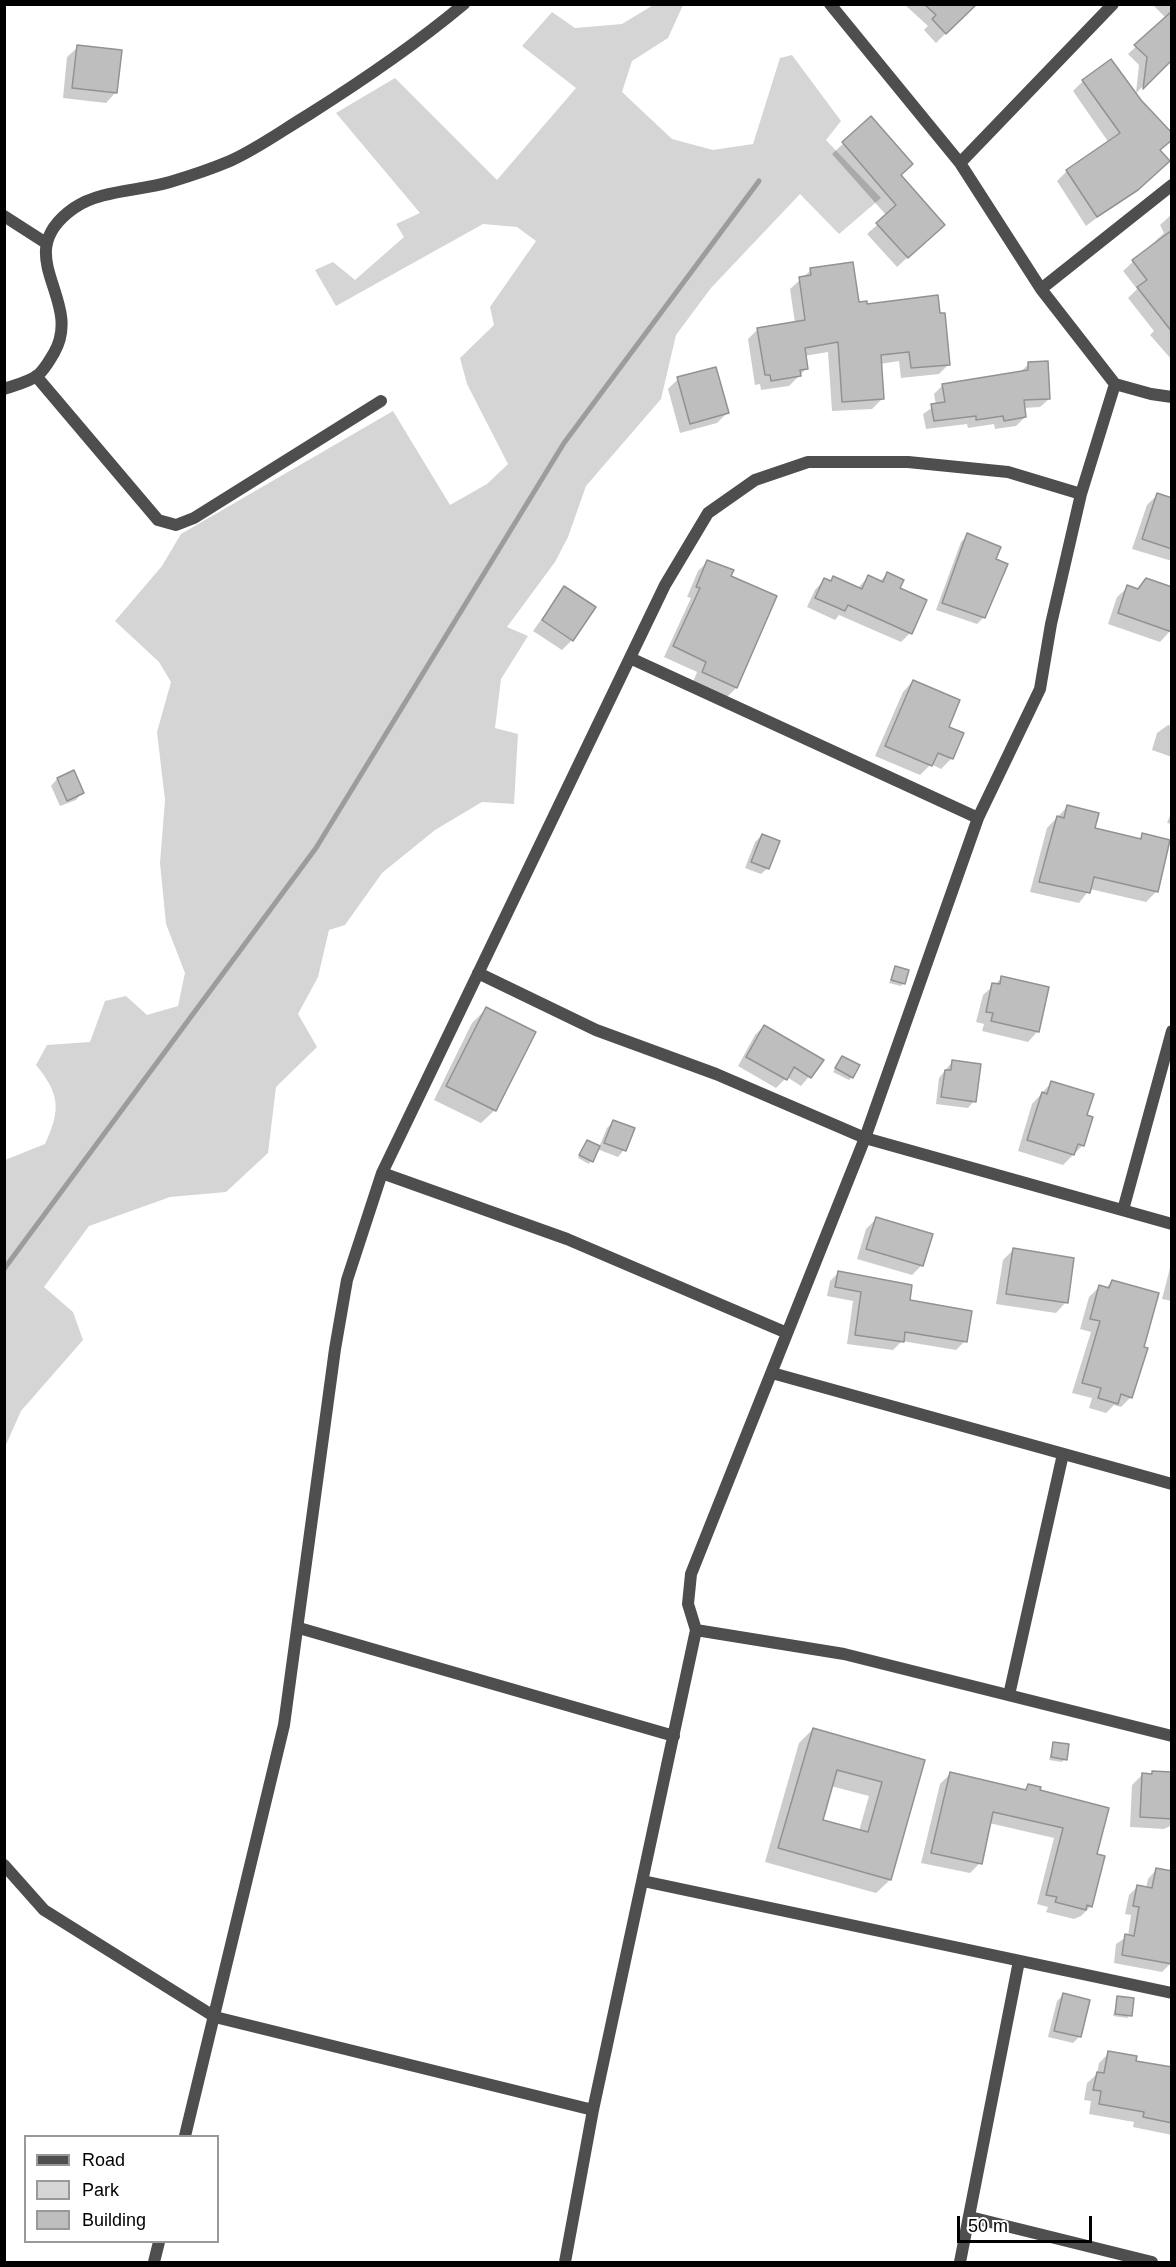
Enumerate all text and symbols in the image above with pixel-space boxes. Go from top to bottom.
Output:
legend [24,2135,219,2243]
text: Road [82,2150,125,2170]
text: Park [82,2180,119,2200]
scale bar [960,2204,1095,2242]
text: Building [82,2210,146,2230]
text: 50 m [968,2216,1008,2236]

